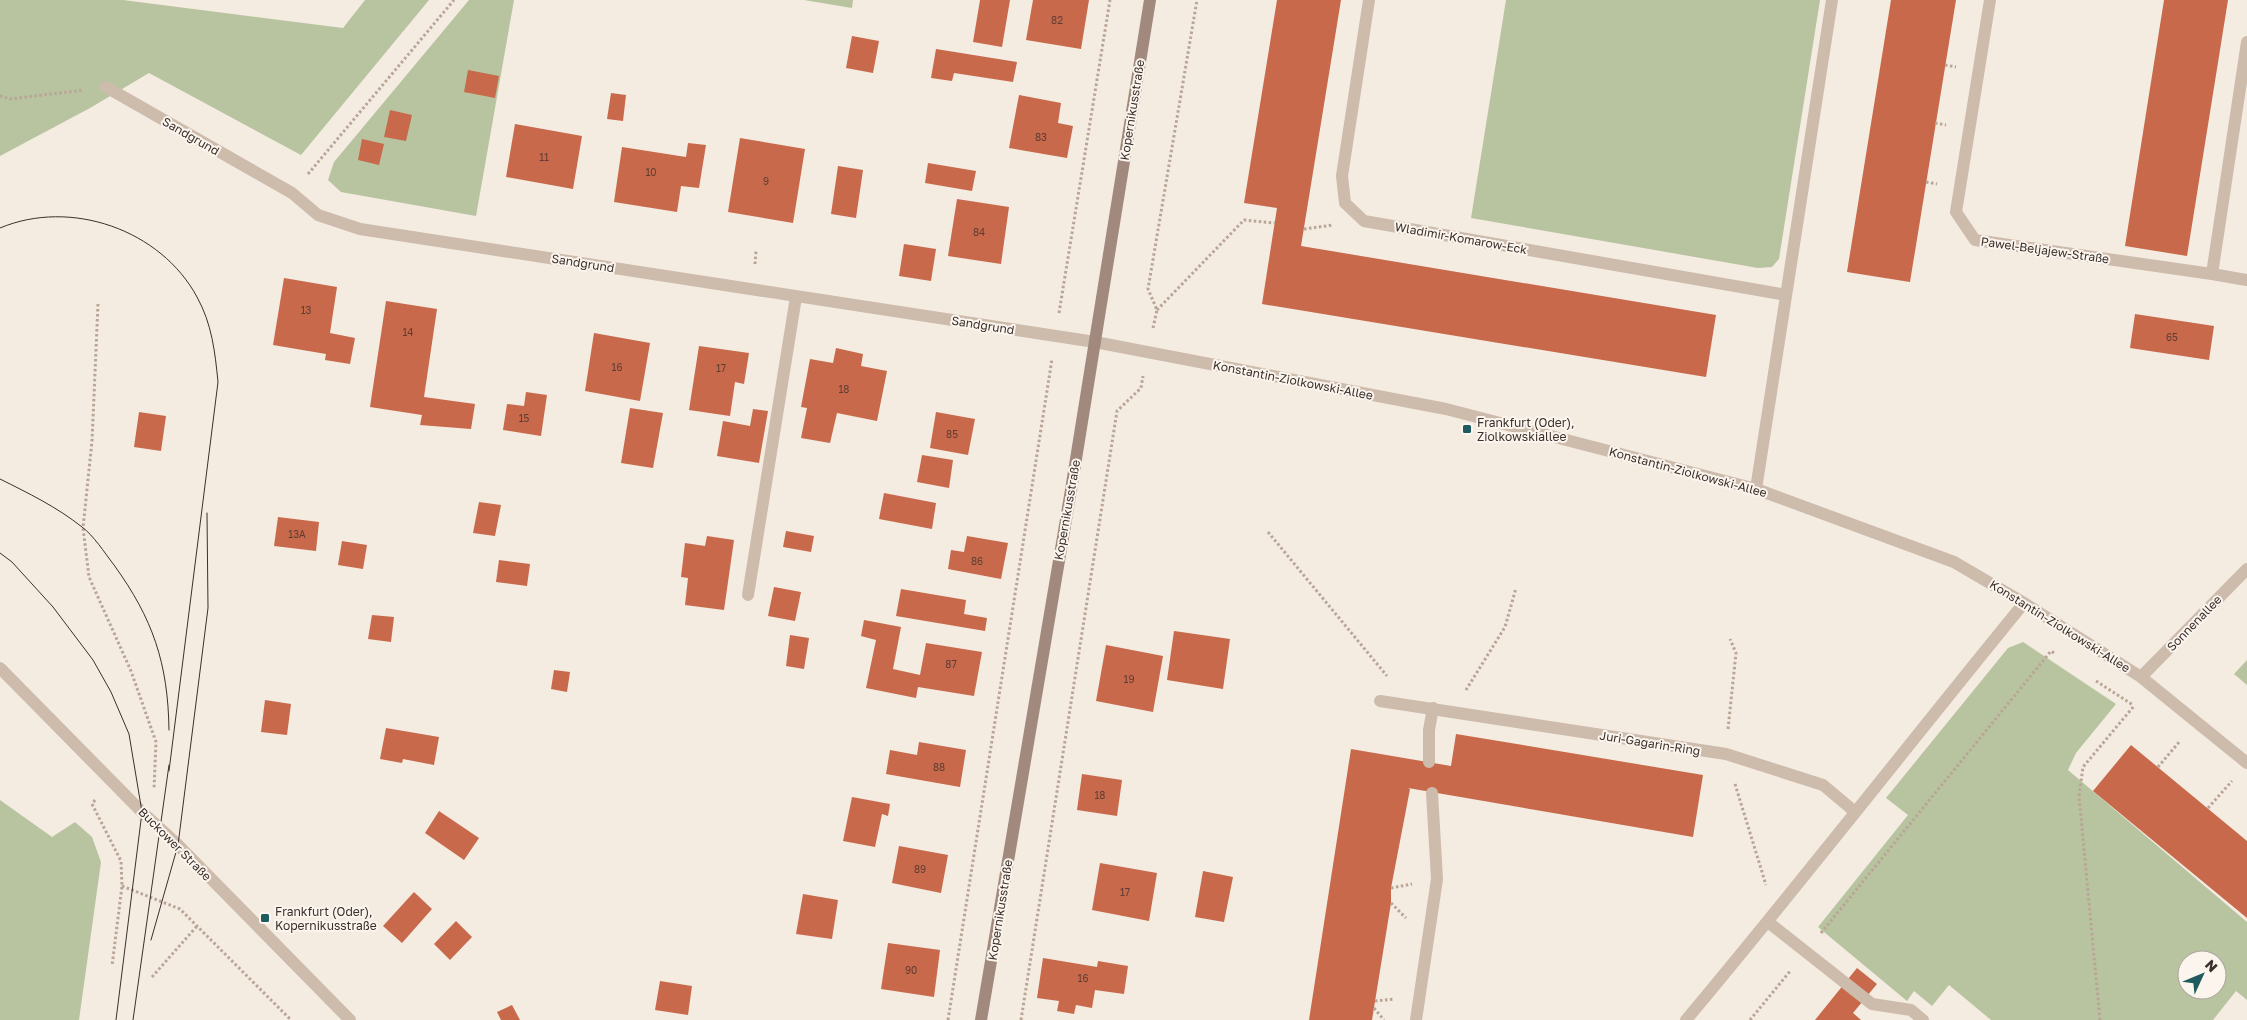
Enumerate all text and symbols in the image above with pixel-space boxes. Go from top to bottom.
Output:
house number: 82 [1051,14,1063,26]
street label: Kopernikusstraße [1117,59,1147,161]
street label: Sandgrund [160,114,222,158]
house number: 83 [1035,131,1047,143]
house number: 11 [539,151,549,163]
house number: 10 [645,166,657,178]
house number: 9 [763,175,769,187]
street label: Wladimir-Komarow-Eck [1394,219,1529,257]
house number: 84 [973,226,985,238]
street label: Pawel-Beljajew-Straße [1980,234,2110,266]
street label: Sandgrund [551,251,615,275]
house number: 13 [301,304,311,316]
street label: Sandgrund [951,313,1015,337]
house number: 14 [403,326,413,338]
house number: 65 [2166,331,2178,343]
street label: Konstantin-Ziolkowski-Allee [1212,357,1374,403]
house number: 16 [612,361,622,373]
house number: 17 [716,362,726,374]
house number: 18 [839,383,849,395]
house number: 15 [519,412,530,424]
place label: Frankfurt (Oder), Ziolkowskiallee [1477,415,1575,444]
marker: Frankfurt (Oder), Ziolkowskiallee [1461,423,1473,435]
house number: 85 [946,428,958,440]
street label: Konstantin-Ziolkowski-Allee [1607,444,1769,500]
street label: Kopernikusstraße [1051,459,1083,561]
house number: 13A [288,528,306,540]
house number: 86 [971,555,983,567]
street label: Konstantin-Ziolkowski-Allee [1987,577,2133,676]
street label: Sonnenallee [2164,592,2225,654]
house number: 87 [945,658,957,670]
house number: 19 [1124,673,1134,685]
street label: Juri-Gagarin-Ring [1599,728,1701,758]
house number: 88 [933,761,945,773]
house number: 18 [1095,789,1105,801]
street label: Buckower Straße [135,804,215,884]
street label: Kopernikusstraße [985,859,1015,961]
house number: 89 [914,863,926,875]
house number: 17 [1120,886,1130,898]
place label: Frankfurt (Oder), Kopernikusstraße [275,904,377,933]
marker: Frankfurt (Oder), Kopernikusstraße [259,912,271,924]
north arrow [2177,950,2227,1000]
text: N [2202,956,2222,975]
house number: 90 [905,964,917,976]
house number: 16 [1078,972,1088,984]

